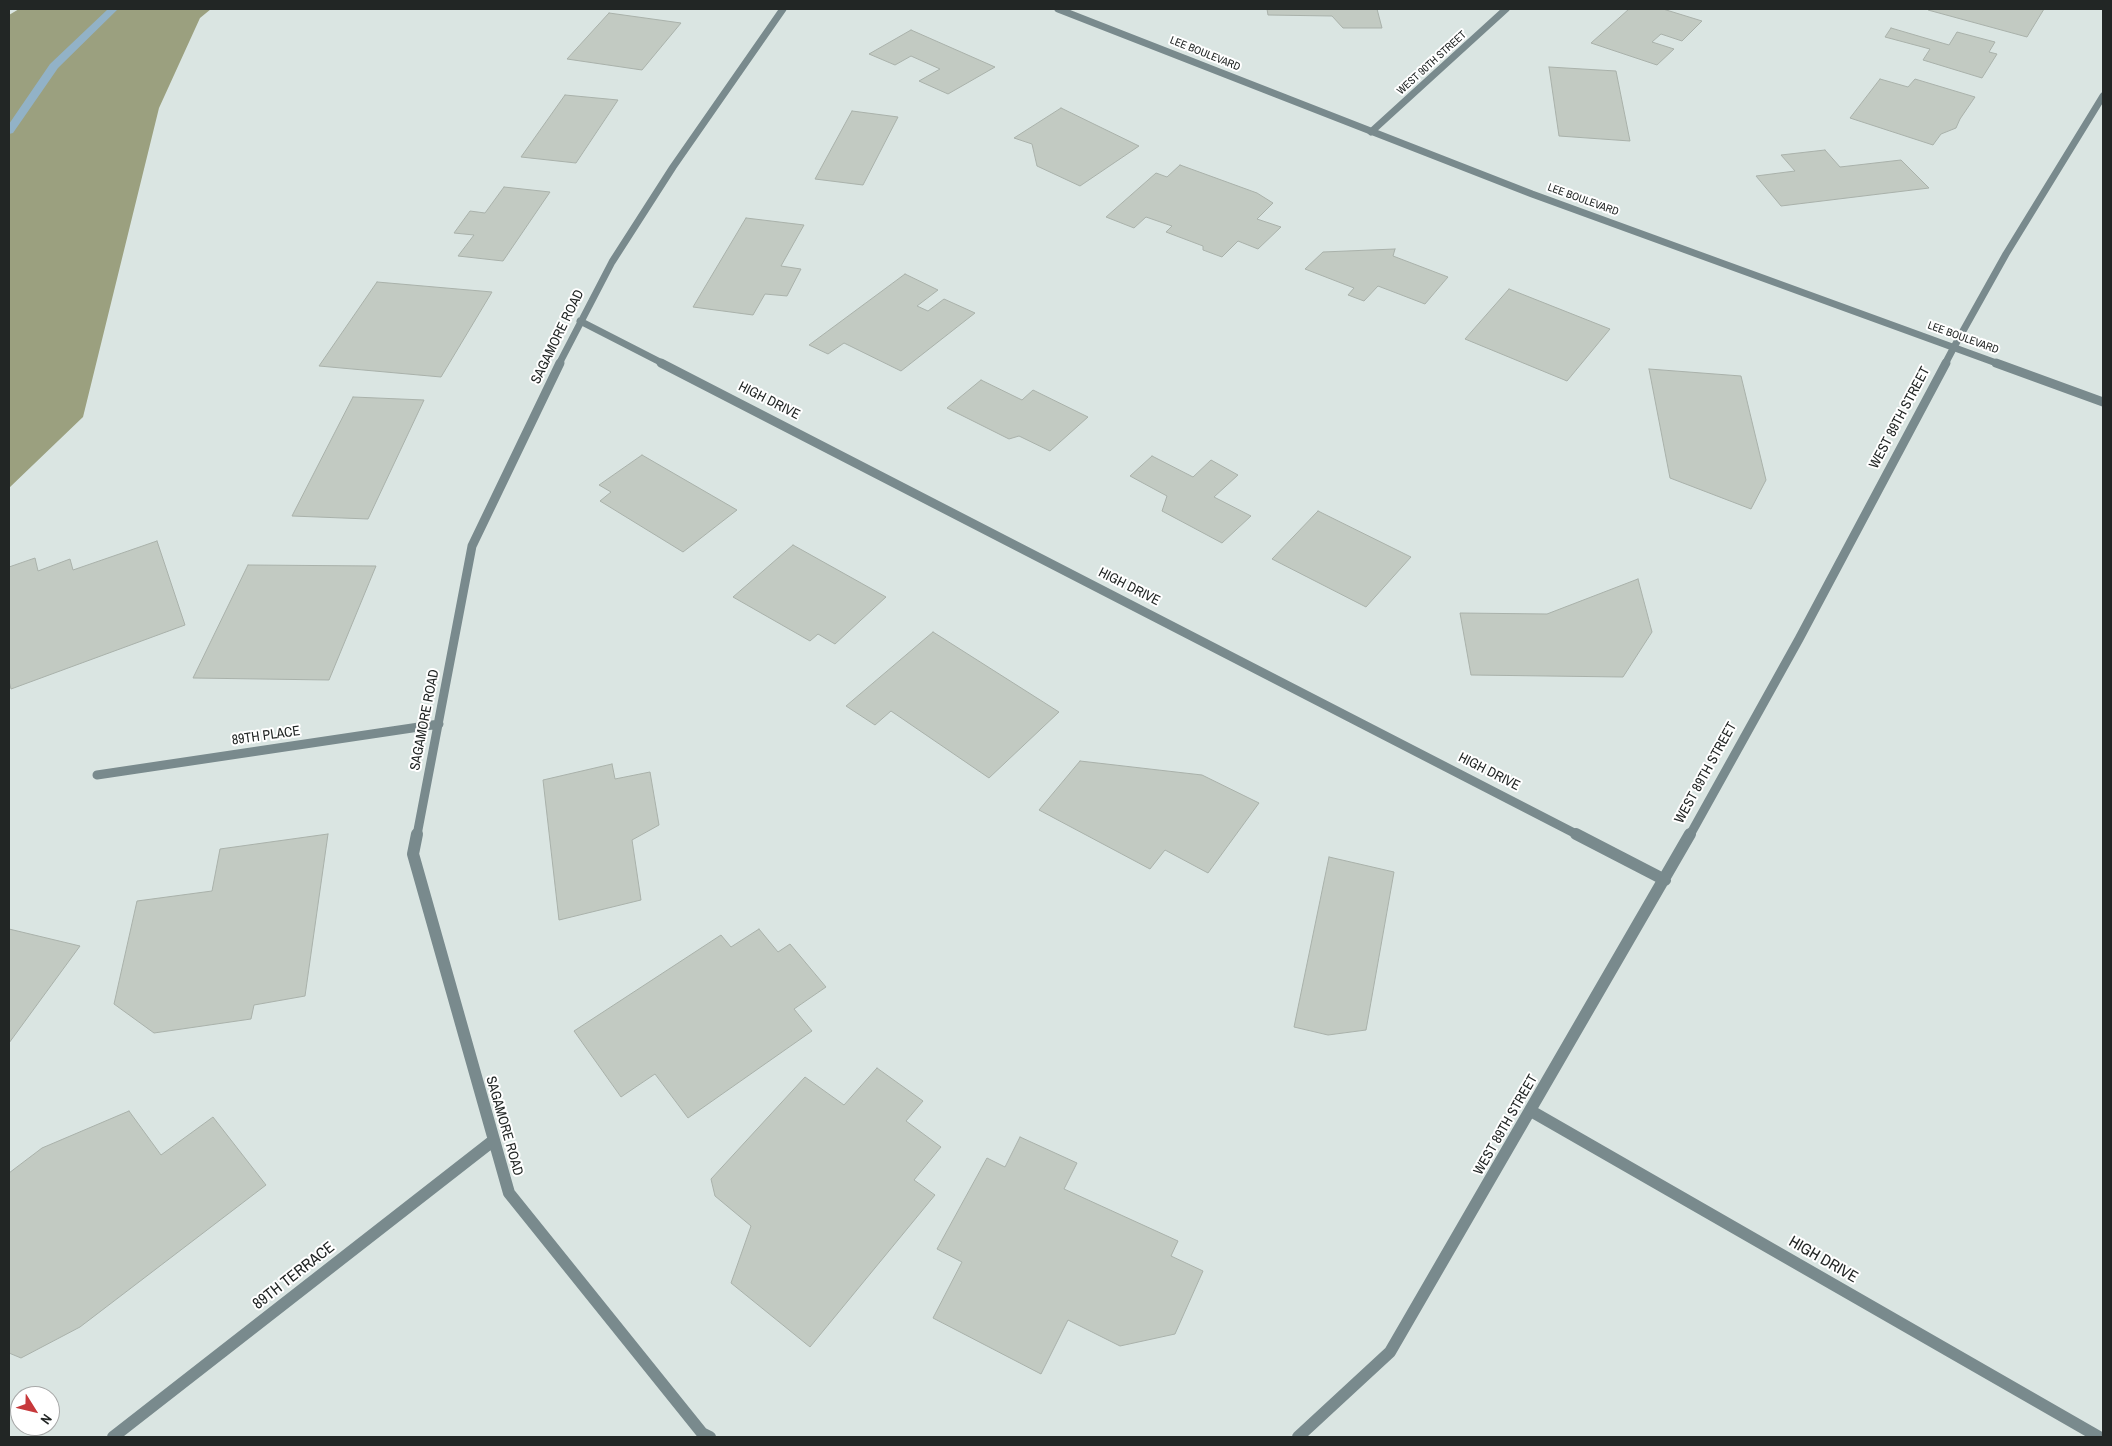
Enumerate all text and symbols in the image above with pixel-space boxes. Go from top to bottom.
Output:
street label: WEST 90TH STREET [1395,28,1469,98]
street label: LEE BOULEVARD [1168,34,1242,74]
street label: LEE BOULEVARD [1546,181,1620,219]
street label: SAGAMORE ROAD [528,287,588,387]
street label: LEE BOULEVARD [1926,319,2000,357]
street label: WEST 89TH STREET [1866,364,1934,472]
street label: HIGH DRIVE [735,378,803,424]
street label: HIGH DRIVE [1095,564,1163,610]
street label: SAGAMORE ROAD [407,668,443,772]
street label: WEST 89TH STREET [1671,720,1741,826]
street label: 89TH PLACE [231,723,301,749]
street label: HIGH DRIVE [1455,749,1523,795]
street label: WEST 89TH STREET [1470,1072,1542,1178]
street label: SAGAMORE ROAD [482,1074,526,1178]
street label: HIGH DRIVE [1785,1233,1861,1287]
street label: 89TH TERRACE [249,1238,339,1314]
north arrow [10,1386,60,1436]
text: N [37,1411,56,1428]

